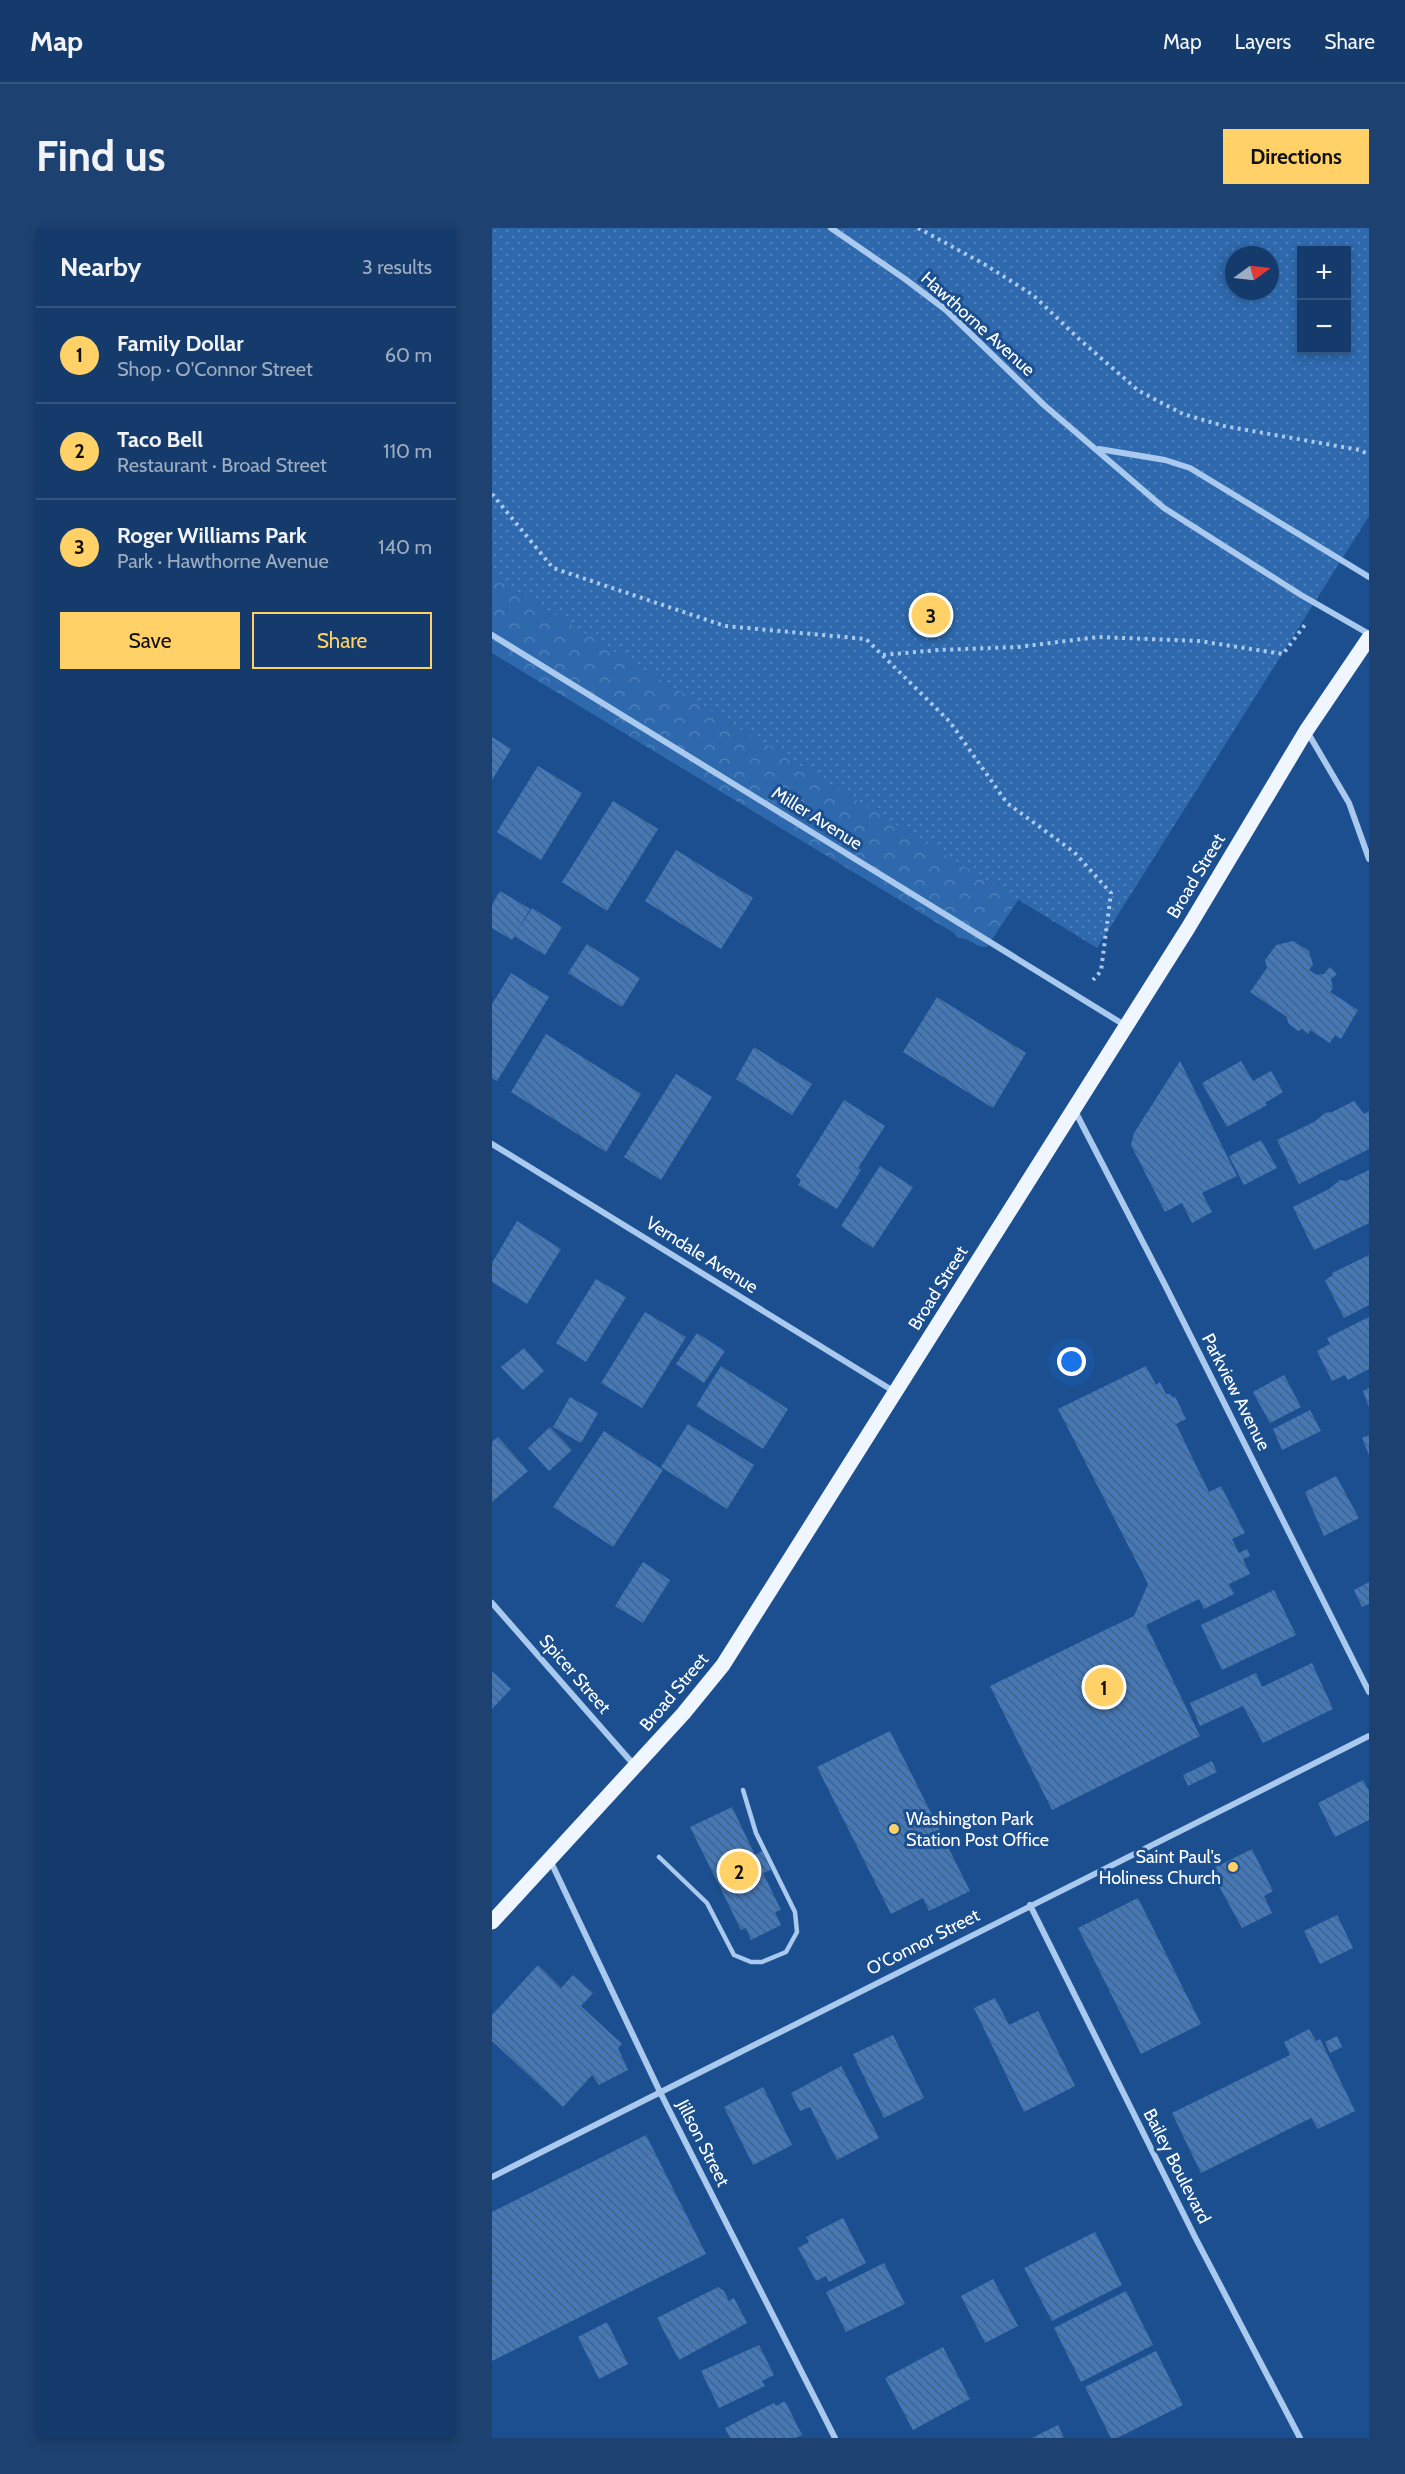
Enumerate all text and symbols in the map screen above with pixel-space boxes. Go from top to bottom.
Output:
text: Map [30,24,83,58]
text: Map [1163,29,1202,54]
text: Layers [1235,29,1291,54]
text: Share [1324,29,1375,54]
button: Directions [1223,129,1369,184]
text: Find us [36,130,165,182]
north arrow [1225,246,1279,300]
map controls [1297,246,1351,354]
button: + [1297,246,1351,300]
text: Nearby [60,251,141,283]
text: 3 results [362,255,432,279]
street label: Hawthorne Avenue [916,267,1040,381]
button: − [1297,300,1351,354]
text: Family Dollar [117,330,244,357]
text: 1 [76,343,83,367]
text: 60 m [385,343,432,367]
text: Shop · O'Connor Street [117,357,313,381]
text: Taco Bell [117,426,203,453]
text: 2 [74,439,85,463]
text: 110 m [383,439,432,463]
text: Restaurant · Broad Street [117,453,327,477]
text: Roger Williams Park [117,522,307,549]
text: 3 [74,535,85,559]
text: 140 m [378,535,432,559]
text: Park · Hawthorne Avenue [117,549,329,573]
pin: 3 [912,592,950,638]
button: Save [60,612,240,669]
button: Share [252,612,432,669]
street label: Miller Avenue [768,781,866,855]
street label: Broad Street [1162,830,1230,922]
street label: Verndale Avenue [642,1212,762,1298]
street label: Broad Street [904,1242,972,1334]
street label: Parkview Avenue [1197,1330,1275,1454]
your location [1057,1347,1086,1376]
street label: Spicer Street [535,1630,615,1718]
street label: Broad Street [635,1649,713,1735]
pin: 1 [1084,1664,1124,1710]
place label: Washington Park Station Post Office [906,1808,1049,1851]
marker: Washington Park Station Post Office [887,1822,901,1836]
place label: Saint Paul's Holiness Church [1099,1846,1221,1889]
pin: 2 [720,1848,758,1894]
marker: Saint Paul's Holiness Church [1226,1860,1240,1874]
street label: O'Connor Street [863,1904,983,1980]
street label: Jillson Street [671,2095,734,2190]
street label: Bailey Boulevard [1139,2105,1215,2227]

